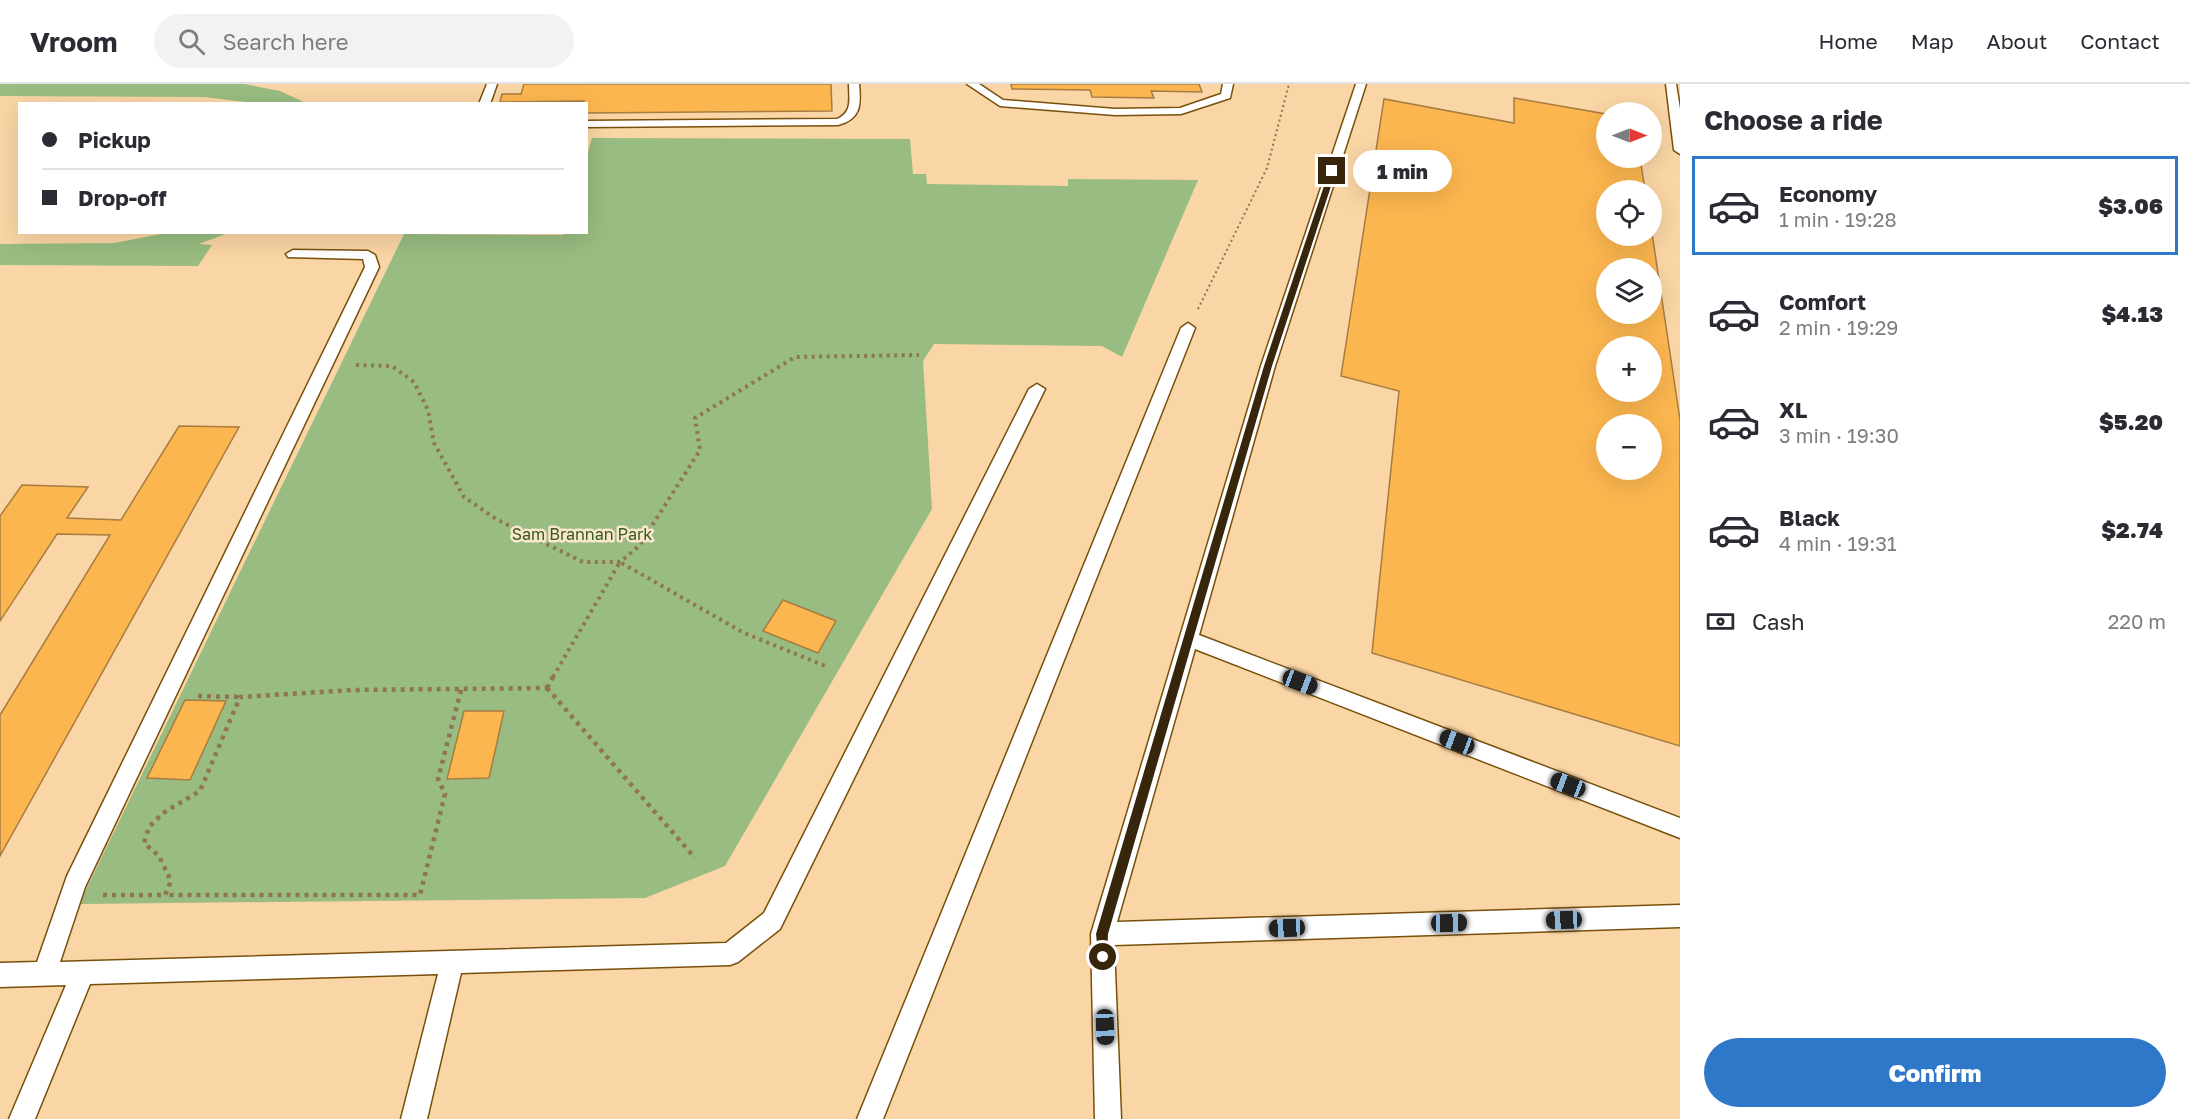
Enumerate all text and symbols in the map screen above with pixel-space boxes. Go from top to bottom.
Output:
search box [154,14,574,68]
text: Vroom [30,25,118,58]
icon: search [175,25,208,58]
text: Search here [223,28,349,55]
text: Home [1818,28,1878,54]
text: Map [1911,28,1954,54]
text: About [1987,28,2047,54]
text: Contact [2080,28,2160,54]
north arrow [1596,102,1662,168]
map controls [1596,102,1662,480]
text: Choose a ride [1704,104,1883,136]
text: Pickup [78,126,151,153]
callout: 1 min [1353,150,1452,192]
route end [1318,157,1345,184]
text: 1 min [1377,159,1428,183]
icon: car [1707,179,1761,233]
button: locate [1596,180,1662,246]
text: Economy [1779,180,1877,207]
text: Drop-off [78,184,167,211]
text: $3.06 [2098,192,2163,219]
text: 1 min · 19:28 [1779,207,1897,231]
button: layers [1596,258,1662,324]
icon: car [1707,287,1761,341]
text: Comfort [1779,288,1866,315]
text: $4.13 [2102,300,2163,327]
text: 2 min · 19:29 [1779,315,1898,339]
button: + [1596,336,1662,402]
icon: car [1707,395,1761,449]
text: XL [1779,396,1807,423]
text: $5.20 [2099,408,2163,435]
button: − [1596,414,1662,480]
text: 3 min · 19:30 [1779,423,1899,447]
icon: car [1707,503,1761,557]
text: Black [1779,504,1840,531]
text: $2.74 [2101,516,2163,543]
park label: Sam Brannan Park [512,524,652,544]
text: 4 min · 19:31 [1779,531,1897,555]
icon: cash [1704,605,1737,638]
text: Cash [1752,608,1805,635]
text: 220 m [2108,609,2166,633]
car [1280,667,1320,697]
car [1437,727,1477,757]
car [1548,770,1588,800]
car [1546,910,1582,930]
car [1431,914,1467,932]
car [1269,918,1305,938]
route start [1089,943,1116,970]
car [1095,1009,1115,1045]
button: Confirm [1704,1038,2166,1107]

